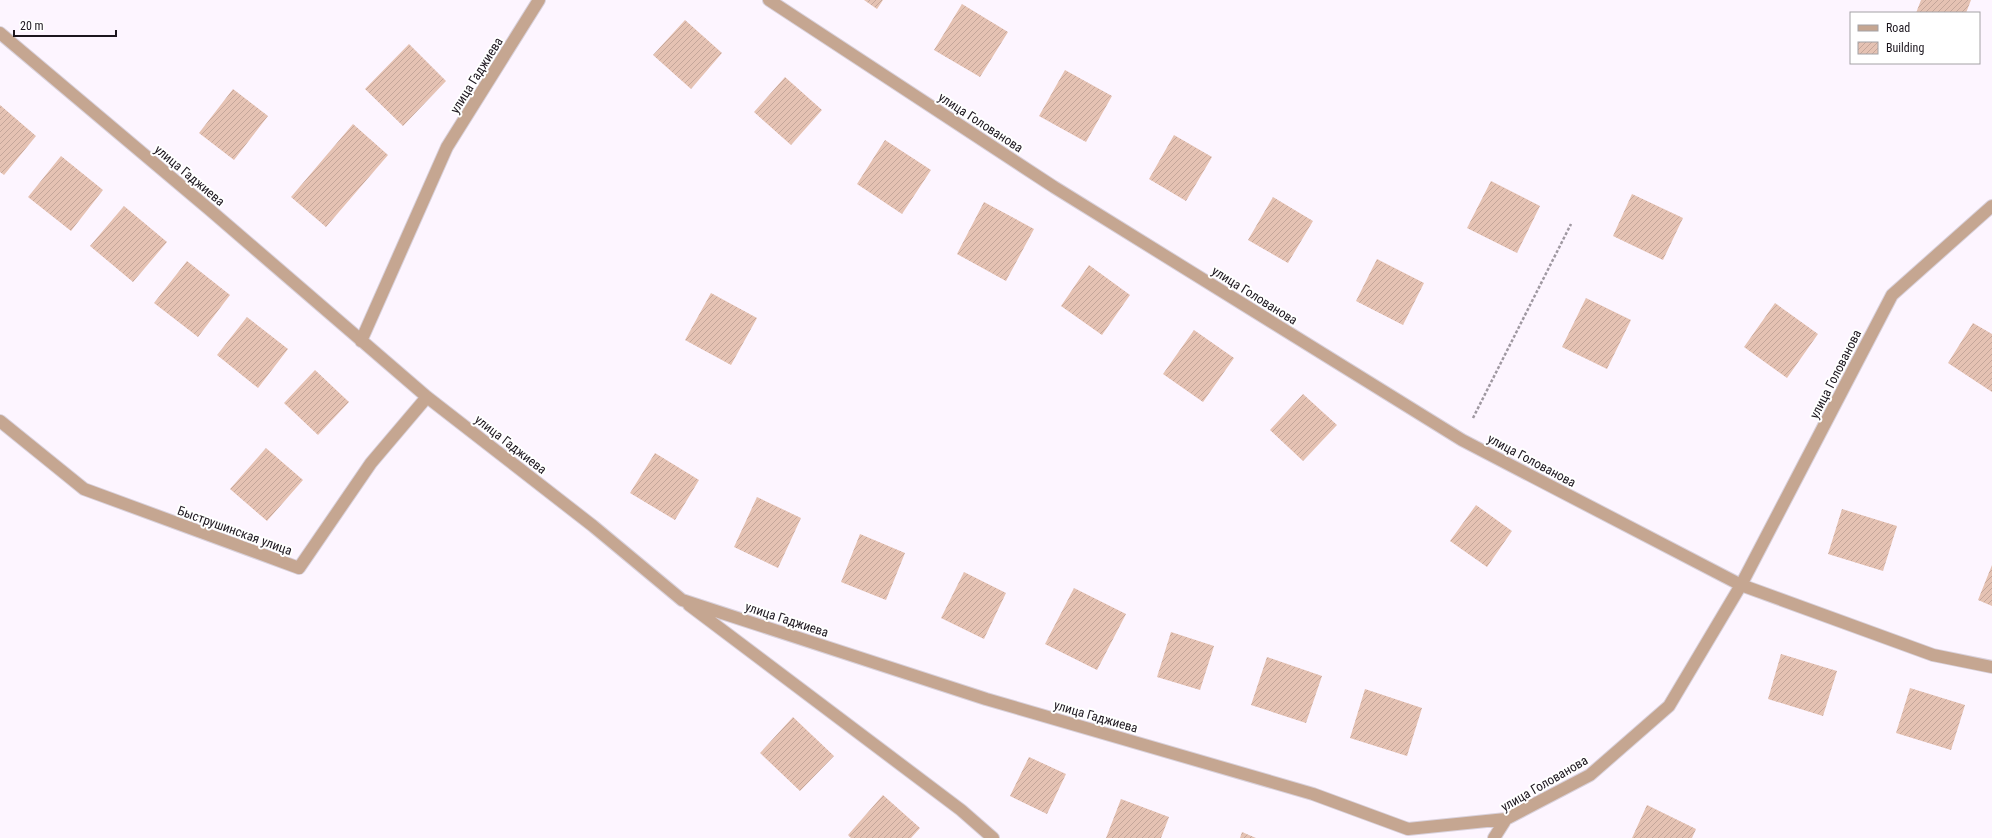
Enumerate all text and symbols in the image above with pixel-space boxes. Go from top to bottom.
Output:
scale bar [14,12,116,38]
legend [1850,12,1980,64]
text: 20 m [20,19,44,33]
text: Road [1886,21,1910,35]
street label: улица Гаджиева [447,35,506,116]
text: Building [1886,41,1924,55]
street label: улица Голованова [936,89,1026,155]
street label: улица Гаджиева [152,142,228,209]
street label: улица Голованова [1209,263,1300,328]
street label: улица Голованова [1807,327,1864,421]
street label: улица Гаджиева [472,412,549,477]
street label: улица Голованова [1485,431,1578,490]
street label: Быструшинская улица [175,503,294,558]
street label: улица Гаджиева [743,599,830,640]
street label: улица Гаджиева [1052,697,1140,736]
street label: улица Голованова [1498,752,1590,814]

